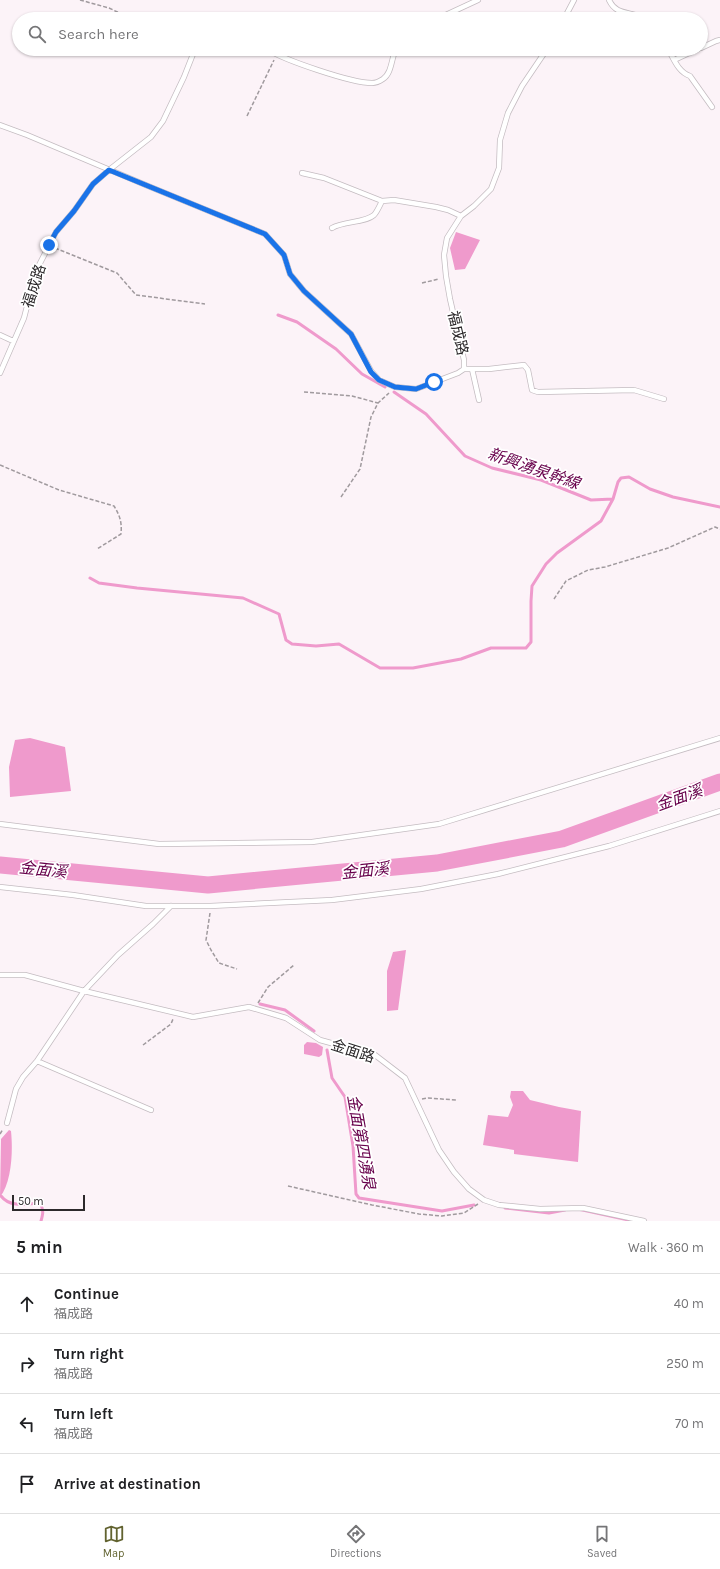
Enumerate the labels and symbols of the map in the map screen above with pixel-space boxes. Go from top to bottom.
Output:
route end [40,236,58,254]
street label: 福成路 [18,262,50,310]
street label: 福成路 [444,309,472,357]
route start [425,373,443,391]
water label: 新興湧泉幹線 [485,444,584,494]
water label: 金面溪 [653,780,707,815]
water label: 金面溪 [18,858,70,882]
water label: 金面溪 [340,858,392,882]
street label: 金面路 [329,1035,377,1067]
water label: 金面第四湧泉 [344,1093,379,1192]
scale bar [12,1193,85,1212]

